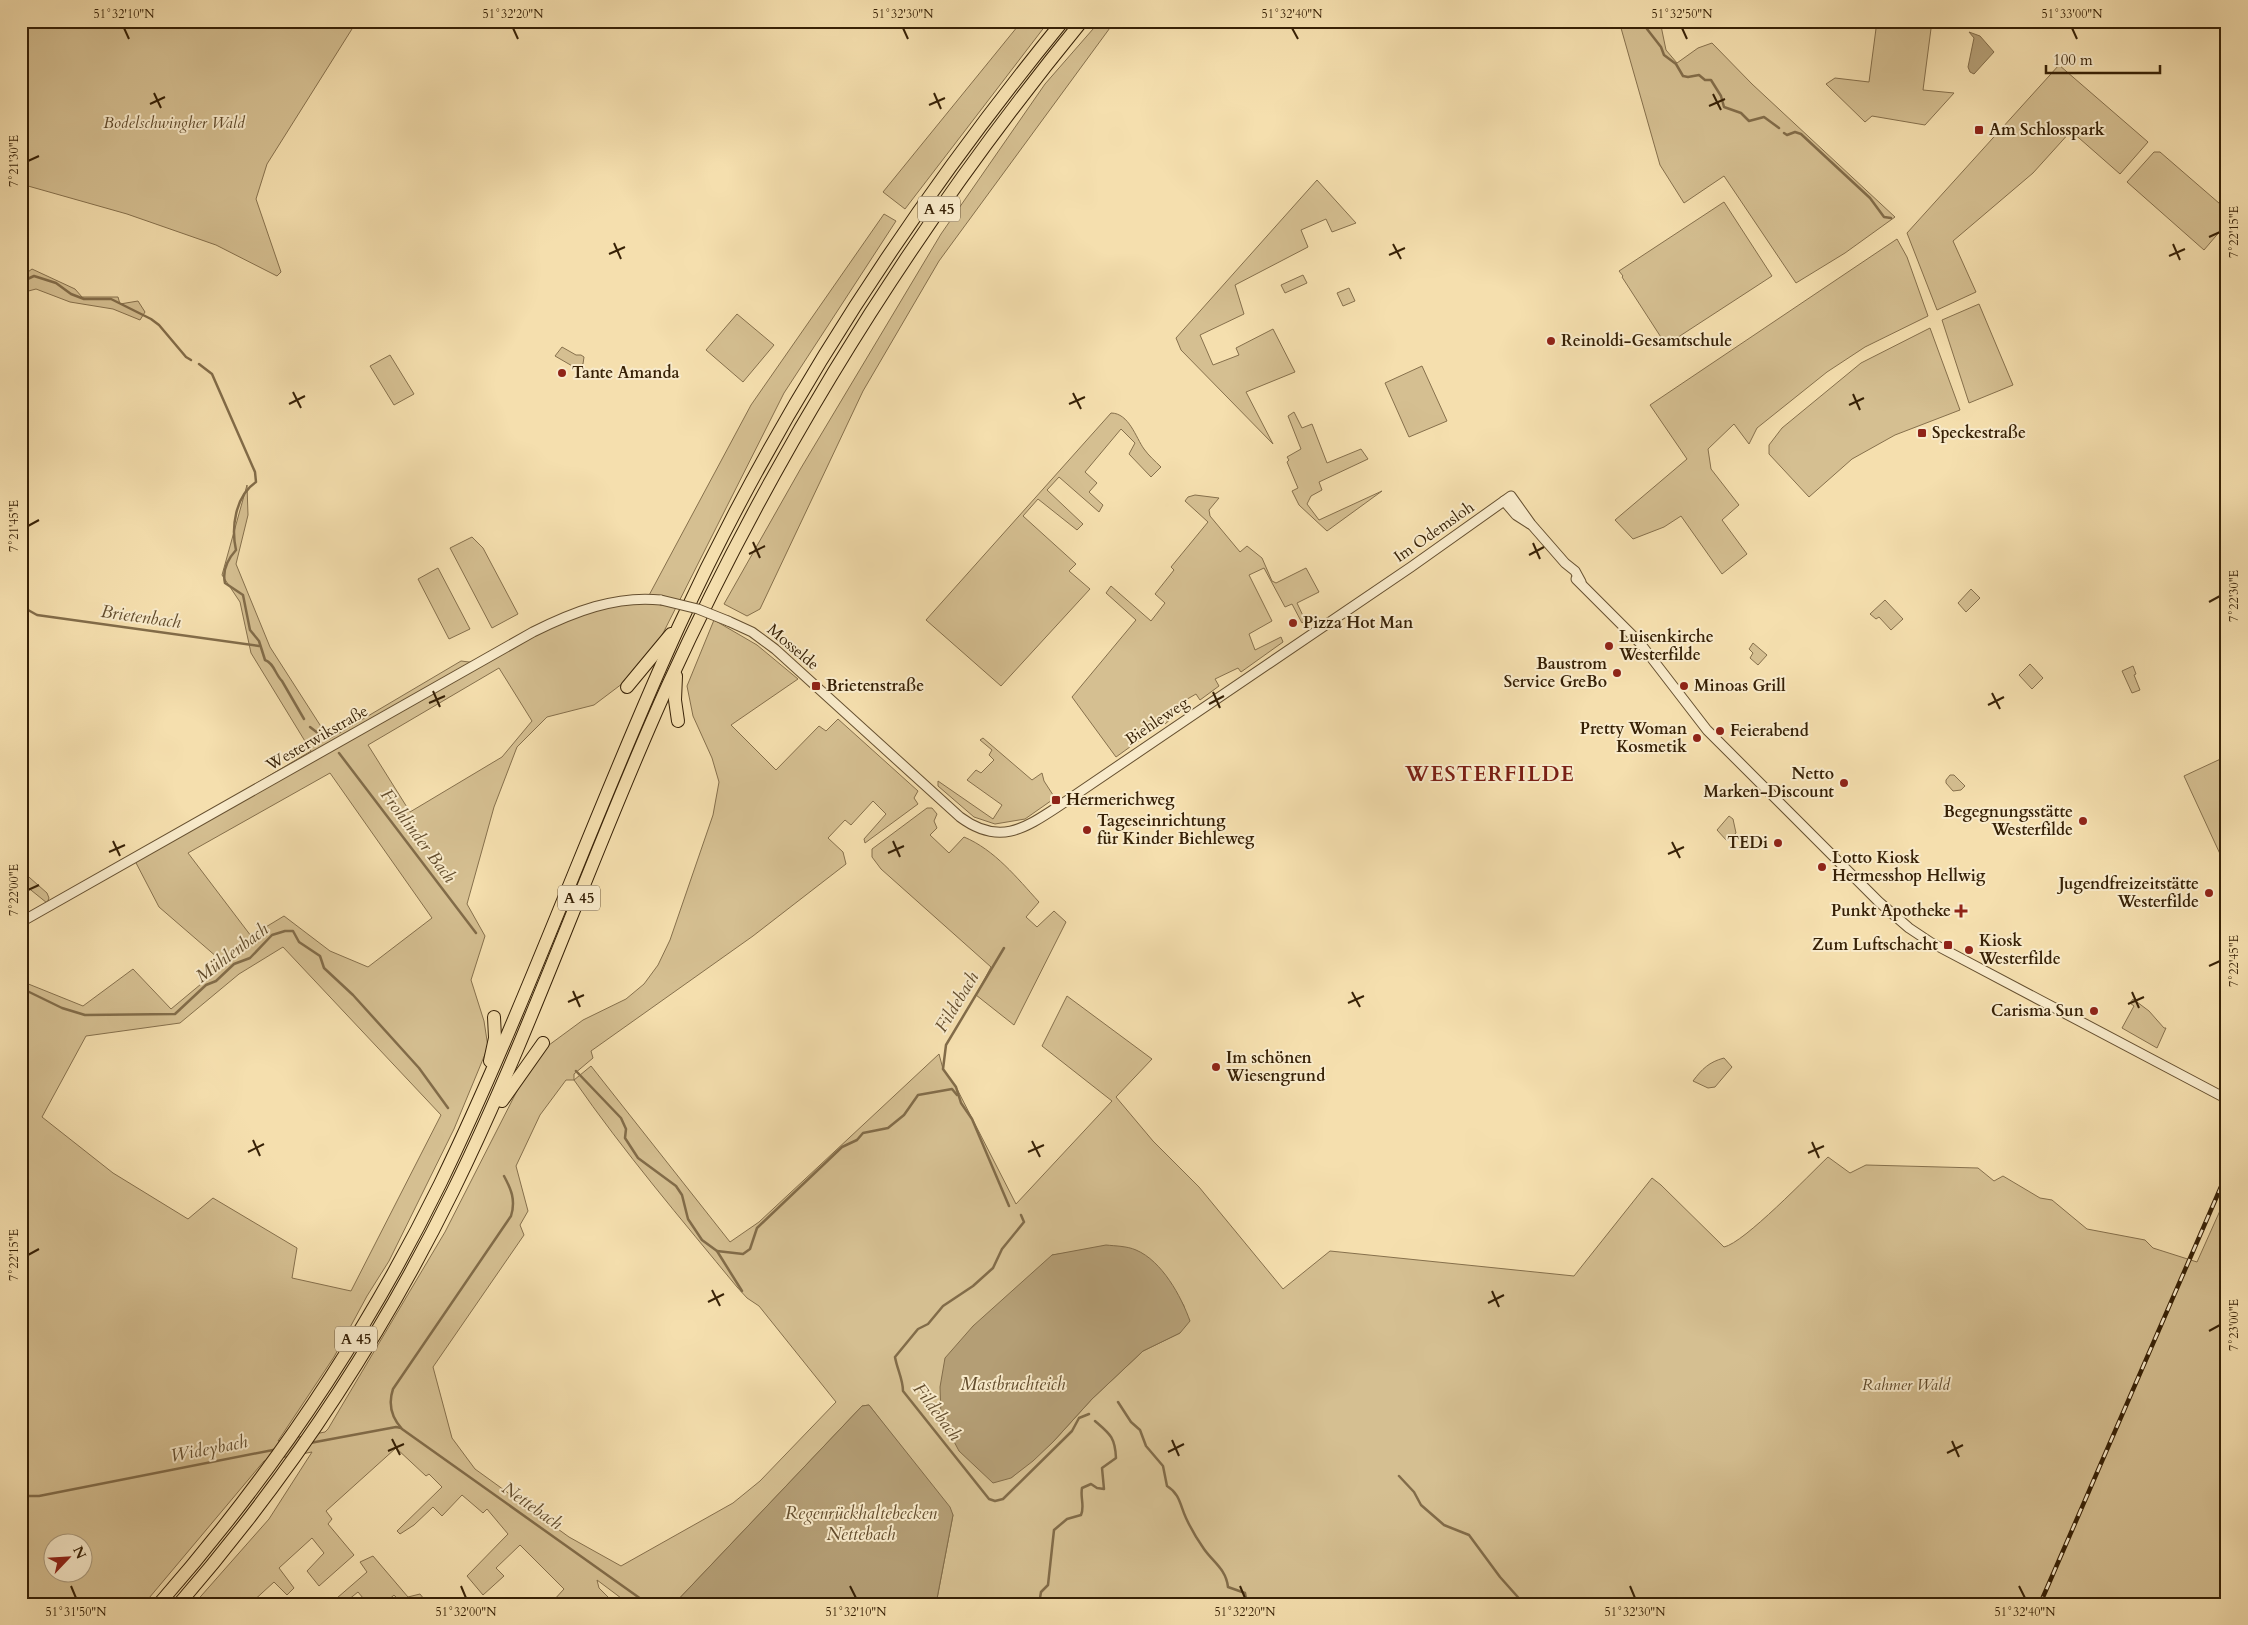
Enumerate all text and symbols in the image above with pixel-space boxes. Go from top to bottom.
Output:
text: 51°32'10"N [94,6,155,22]
text: 51°32'20"N [483,6,544,22]
text: 51°32'30"N [873,6,934,22]
text: 51°32'40"N [1262,6,1323,22]
text: 51°32'50"N [1652,6,1713,22]
text: 51°33'00"N [2042,6,2103,22]
scale bar [2046,42,2159,74]
text: 100 m [2053,50,2093,70]
park label: Bodelschwingher Wald [103,112,246,134]
place label: Am Schlosspark [1989,119,2105,141]
marker: Am Schlosspark [1973,124,1985,136]
text: 7°21'30"E [6,135,22,187]
road number: A 45 [918,196,960,222]
text: 7°22'15"E [2226,206,2242,258]
place label: Reinoldi-Gesamtschule [1561,330,1732,352]
marker: Reinoldi-Gesamtschule [1545,335,1557,347]
place label: Tante Amanda [572,362,680,384]
marker: Tante Amanda [556,367,568,379]
place label: Speckestraße [1932,422,2026,444]
marker: Speckestraße [1916,427,1928,439]
street label: Im Odemsloh [1389,496,1479,568]
text: 7°21'45"E [6,500,22,552]
text: 7°22'30"E [2226,570,2242,622]
water label: Brietenbach [99,599,183,635]
place label: Pizza Hot Man [1303,612,1414,634]
marker: Pizza Hot Man [1287,617,1299,629]
street label: Mosselde [762,619,824,675]
place label: Luisenkirche Westerfilde [1618,626,1714,666]
marker: Luisenkirche Westerfilde [1603,640,1615,652]
place label: Baustrom Service GreBo [1504,653,1607,693]
marker: Baustrom Service GreBo [1611,667,1623,679]
place label: Brietenstraße [826,675,924,697]
place label: Minoas Grill [1694,675,1786,697]
marker: Brietenstraße [810,680,822,692]
marker: Minoas Grill [1678,680,1690,692]
street label: Biehleweg [1121,692,1193,750]
street label: Westerwikstraße [261,700,372,777]
place label: Pretty Woman Kosmetik [1580,718,1688,758]
place label: Feierabend [1730,720,1809,742]
marker: Feierabend [1714,725,1726,737]
marker: Pretty Woman Kosmetik [1691,732,1703,744]
district label: WESTERFILDE [1404,760,1575,789]
place label: Netto Marken-Discount [1703,763,1834,803]
marker: Netto Marken-Discount [1838,777,1850,789]
water label: Frohlinder Bach [374,784,462,889]
place label: Hermerichweg [1066,789,1175,811]
marker: Hermerichweg [1050,794,1062,806]
place label: Begegnungsstätte Westerfilde [1943,801,2073,841]
place label: Tageseinrichtung für Kinder Biehleweg [1097,810,1255,850]
marker: Begegnungsstätte Westerfilde [2077,815,2089,827]
marker: Tageseinrichtung für Kinder Biehleweg [1081,824,1093,836]
place label: TEDi [1727,832,1768,854]
marker: TEDi [1772,837,1784,849]
place label: Lotto Kiosk Hermesshop Hellwig [1832,847,1986,887]
marker: Lotto Kiosk Hermesshop Hellwig [1816,861,1828,873]
text: 7°22'00"E [6,864,22,916]
place label: Jugendfreizeitstätte Westerfilde [2057,873,2199,913]
road number: A 45 [558,886,600,910]
marker: Jugendfreizeitstätte Westerfilde [2203,887,2215,899]
place label: Punkt Apotheke [1831,900,1951,922]
marker: Punkt Apotheke [1955,905,1967,917]
water label: Mühlenbach [190,917,274,989]
place label: Kiosk Westerfilde [1978,930,2061,970]
place label: Zum Luftschacht [1812,934,1938,956]
text: 7°22'45"E [2226,935,2242,987]
marker: Zum Luftschacht [1942,939,1954,951]
marker: Kiosk Westerfilde [1963,944,1975,956]
water label: Fildebach [929,967,985,1037]
place label: Carisma Sun [1991,1000,2085,1022]
marker: Carisma Sun [2088,1005,2100,1017]
place label: Im schönen Wiesengrund [1225,1047,1325,1087]
marker: Im schönen Wiesengrund [1210,1061,1222,1073]
text: 7°22'15"E [6,1229,22,1281]
text: 7°23'00"E [2226,1299,2242,1351]
road number: A 45 [335,1326,377,1352]
water label: Mastbruchteich [961,1372,1066,1397]
park label: Rahmer Wald [1862,1374,1951,1396]
water label: Fildebach [907,1378,967,1446]
water label: Wideybach [168,1429,250,1469]
water label: Nettebach [497,1476,568,1536]
water label: Regenrückhaltebecken Nettebach [785,1501,937,1547]
north arrow [42,1532,92,1582]
text: N [68,1543,91,1562]
text: 51°31'50"N [46,1604,107,1620]
text: 51°32'00"N [436,1604,497,1620]
text: 51°32'10"N [826,1604,887,1620]
text: 51°32'20"N [1215,1604,1276,1620]
text: 51°32'30"N [1605,1604,1666,1620]
text: 51°32'40"N [1995,1604,2056,1620]

